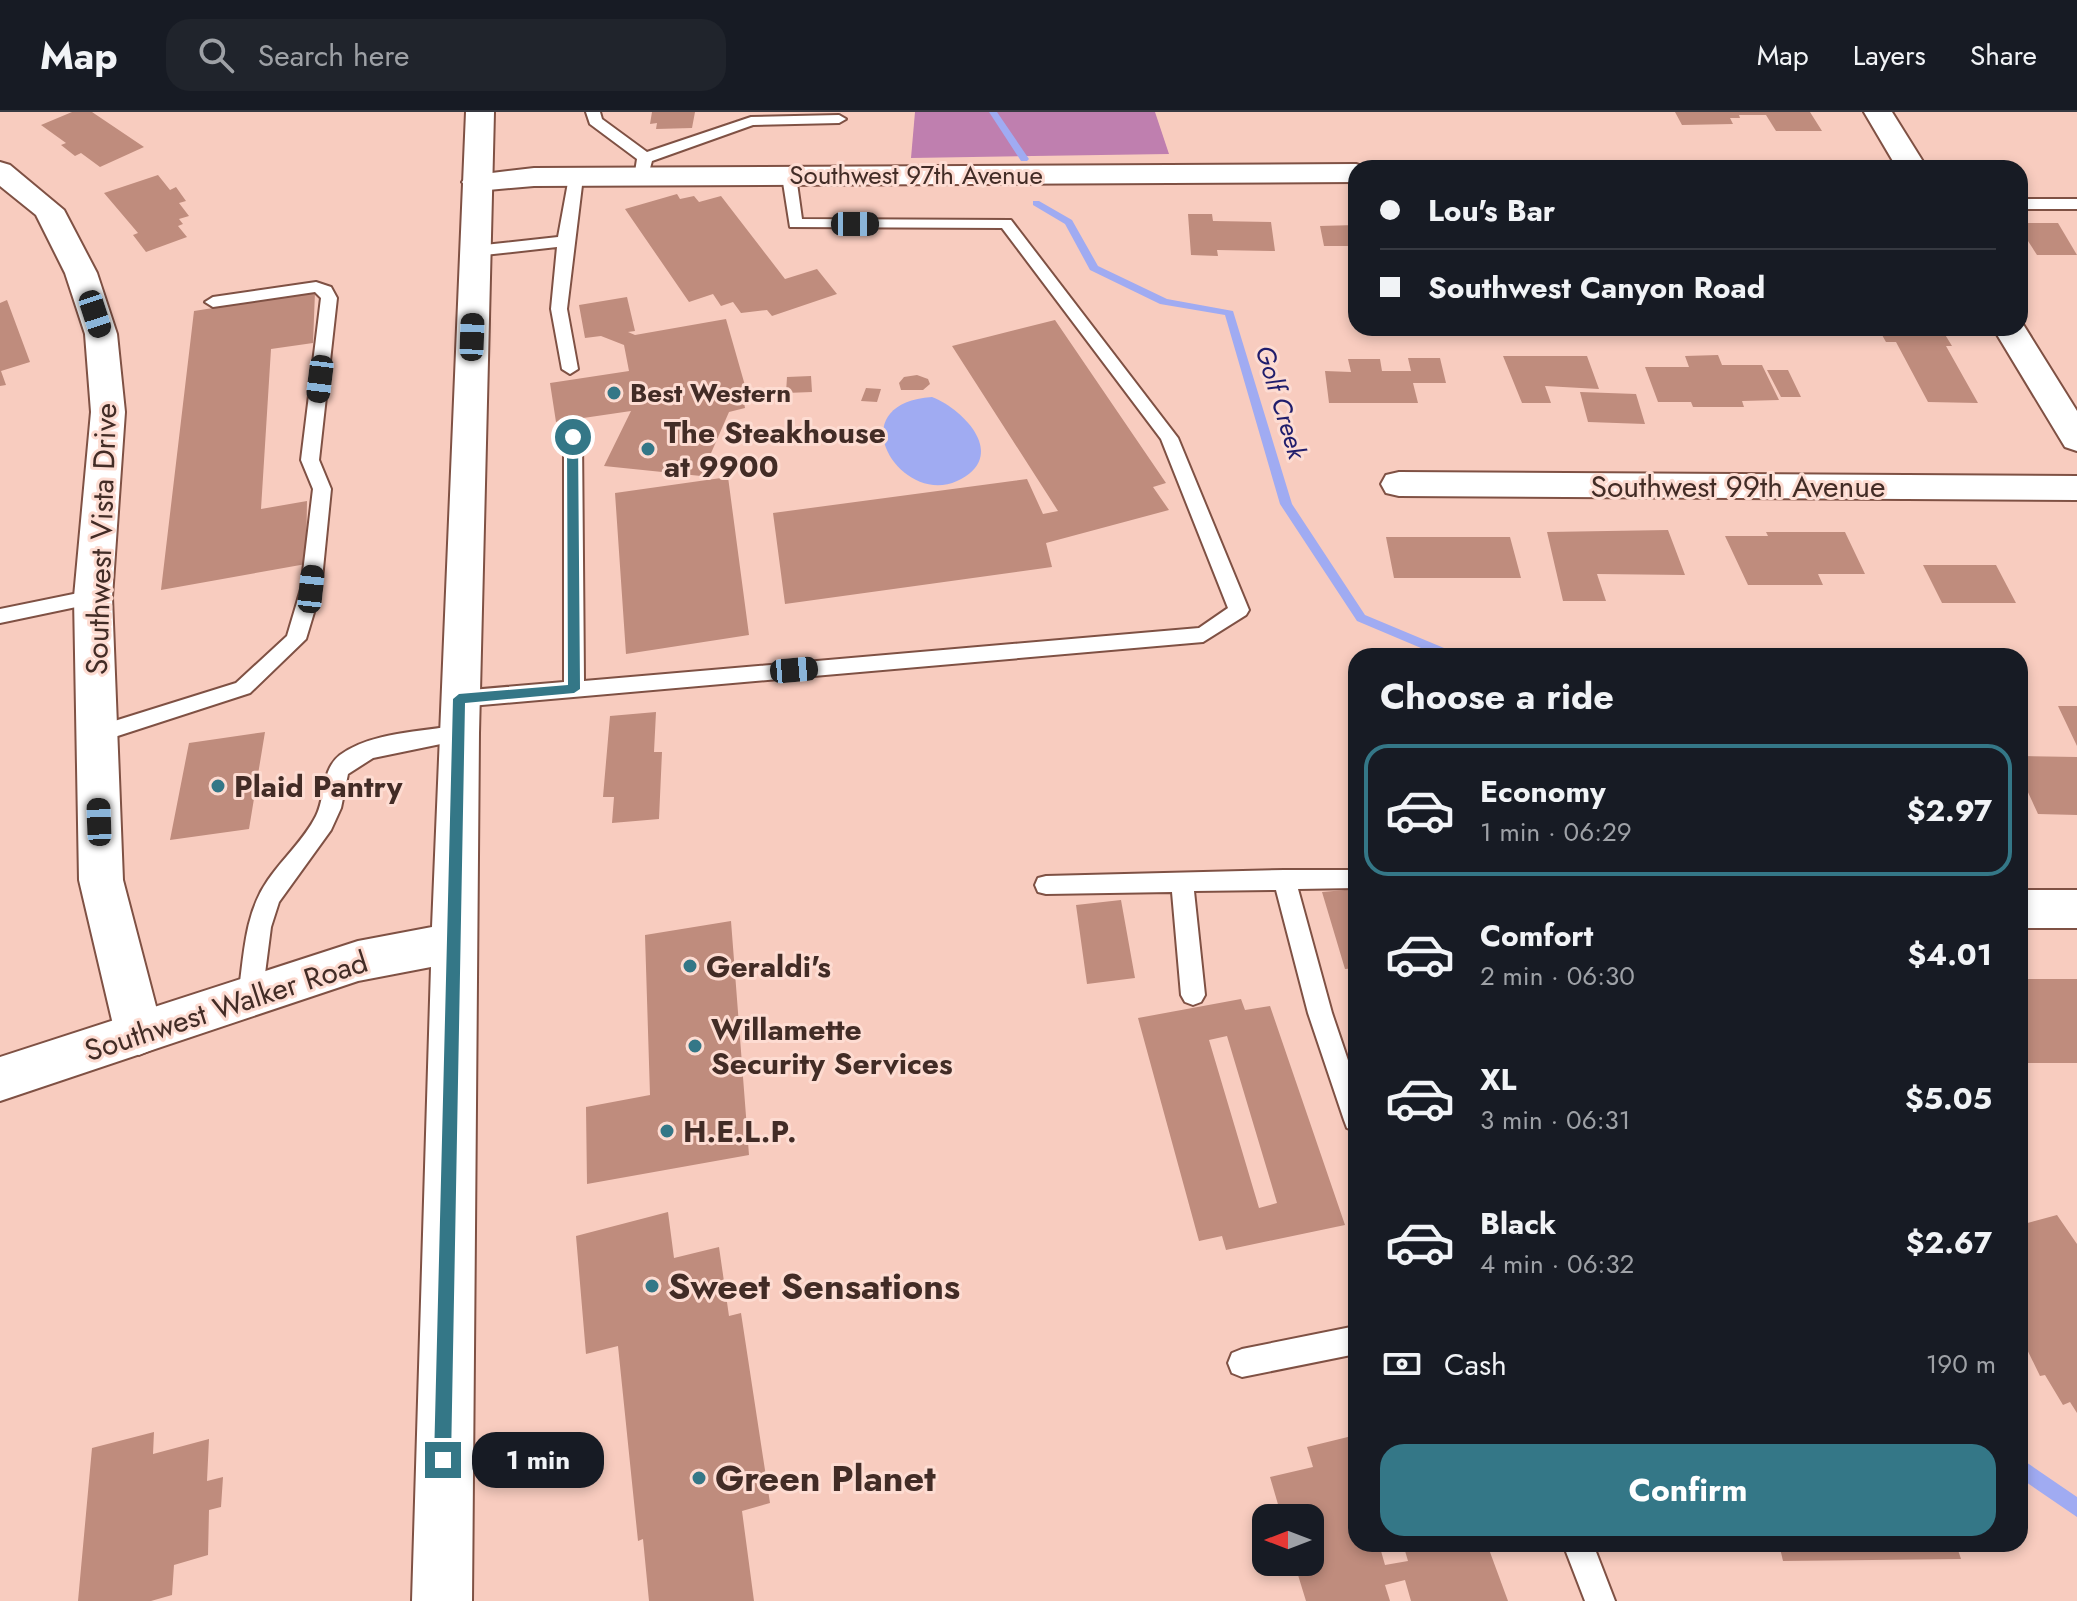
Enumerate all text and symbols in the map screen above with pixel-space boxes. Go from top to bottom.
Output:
search box [166,19,726,91]
text: Map [40,28,118,83]
icon: search [194,33,238,77]
text: Search here [258,34,410,77]
text: Map [1757,35,1809,76]
text: Layers [1853,35,1926,76]
text: Share [1970,35,2037,76]
street label: Southwest 97th Avenue [789,156,1043,194]
text: Lou's Bar [1428,189,1555,232]
car [831,212,879,236]
text: Southwest Canyon Road [1428,266,1765,309]
car [76,287,114,341]
car [459,313,485,361]
water label: Golf Creek [1246,341,1317,465]
car [305,354,335,404]
place label: Best Western [630,374,791,412]
marker: Best Western [605,384,623,402]
street label: Southwest Vista Drive [75,402,127,676]
place label: The Steakhouse at 9900 [664,411,886,488]
route start [555,419,591,455]
marker: The Steakhouse at 9900 [639,440,657,458]
street label: Southwest 99th Avenue [1590,465,1886,508]
car [297,564,325,614]
car [769,656,819,684]
text: Choose a ride [1380,670,1614,722]
place label: Plaid Pantry [234,765,403,808]
text: Economy [1480,770,1606,813]
icon: car [1384,774,1456,846]
marker: Plaid Pantry [209,777,227,795]
text: $2.97 [1907,789,1992,832]
car [86,798,112,846]
text: 1 min · 06:29 [1480,813,1632,851]
text: Comfort [1480,914,1593,957]
icon: car [1384,918,1456,990]
text: $4.01 [1908,933,1992,976]
street label: Southwest Walker Road [79,940,373,1072]
place label: Geraldi's [706,945,831,988]
marker: Geraldi's [681,957,699,975]
text: 2 min · 06:30 [1480,957,1635,995]
place label: Willamette Security Services [711,1008,953,1085]
marker: Willamette Security Services [686,1037,704,1055]
text: XL [1480,1058,1516,1101]
icon: car [1384,1062,1456,1134]
text: $5.05 [1905,1077,1992,1120]
text: 3 min · 06:31 [1480,1101,1630,1139]
place label: H.E.L.P. [683,1110,797,1153]
marker: H.E.L.P. [658,1122,676,1140]
text: Black [1480,1202,1556,1245]
icon: car [1384,1206,1456,1278]
text: $2.67 [1906,1221,1992,1264]
text: 4 min · 06:32 [1480,1245,1634,1283]
place label: Sweet Sensations [668,1260,960,1312]
marker: Sweet Sensations [643,1277,661,1295]
icon: cash [1380,1342,1424,1386]
text: Cash [1444,1343,1507,1386]
text: 190 m [1926,1345,1996,1383]
callout: 1 min [471,1432,603,1488]
text: 1 min [506,1441,570,1479]
route end [425,1442,461,1478]
button: Confirm [1380,1444,1996,1536]
place label: Green Planet [715,1452,936,1504]
marker: Green Planet [690,1469,708,1487]
north arrow [1252,1504,1324,1576]
map controls [1252,1504,1324,1576]

